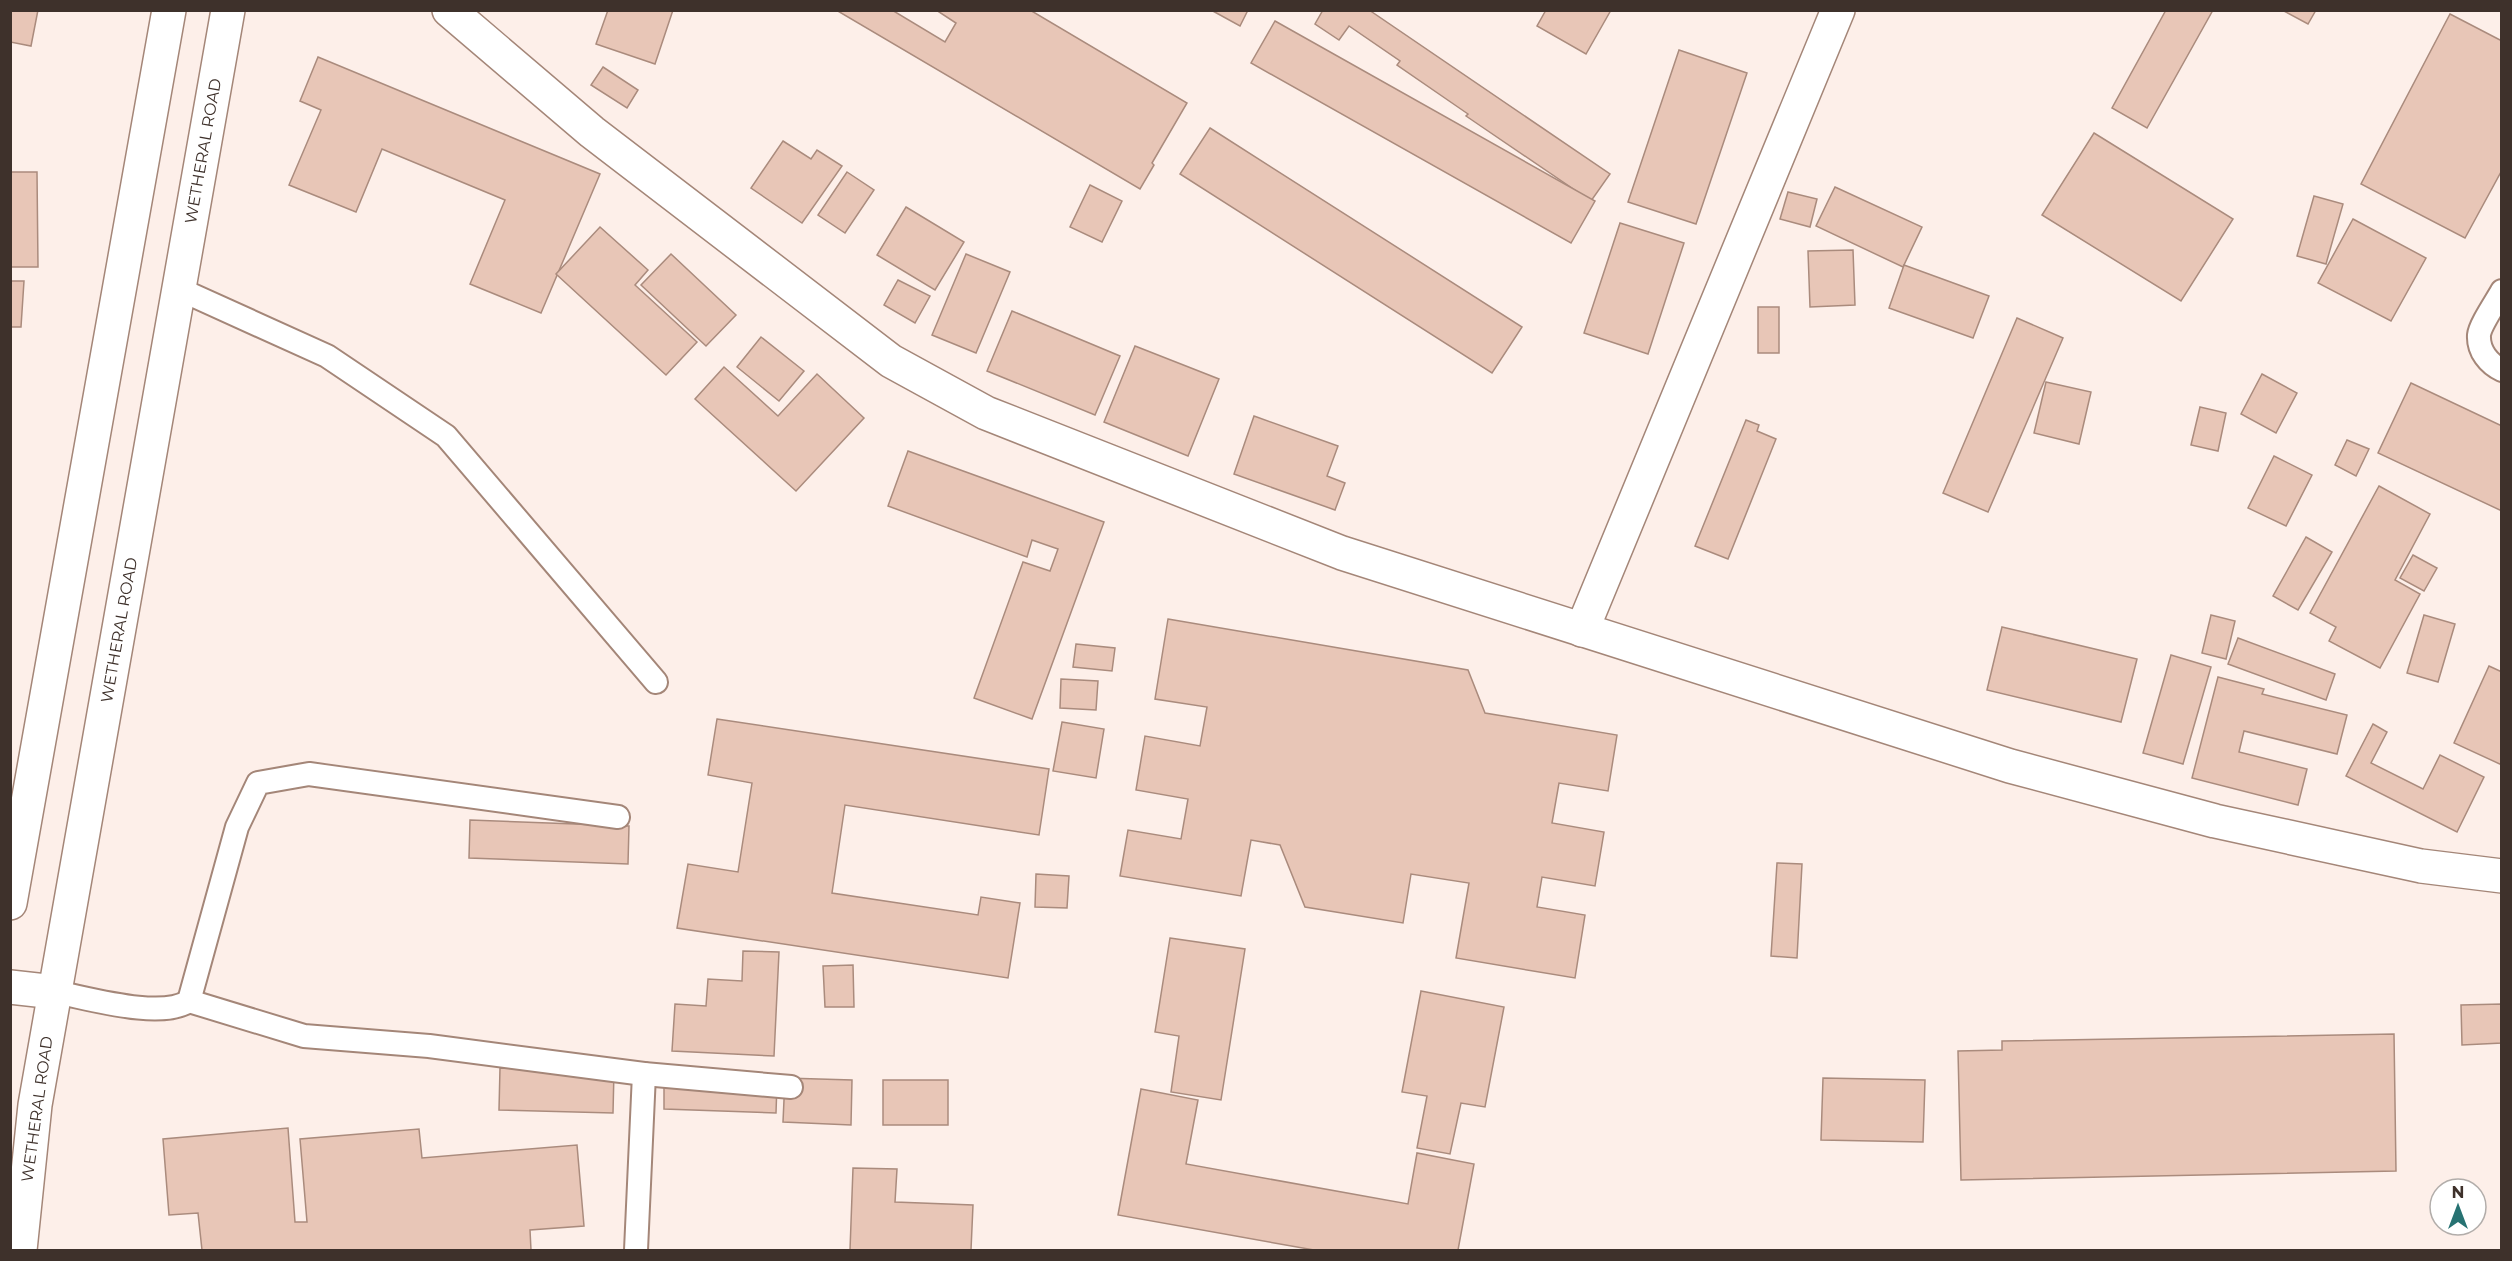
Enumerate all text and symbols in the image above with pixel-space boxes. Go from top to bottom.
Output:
street label: WETHERAL ROAD [181,77,225,225]
street label: WETHERAL ROAD [97,556,141,704]
street label: WETHERAL ROAD [17,1035,57,1183]
north arrow [2428,1177,2488,1237]
text: N [2452,1183,2464,1202]

